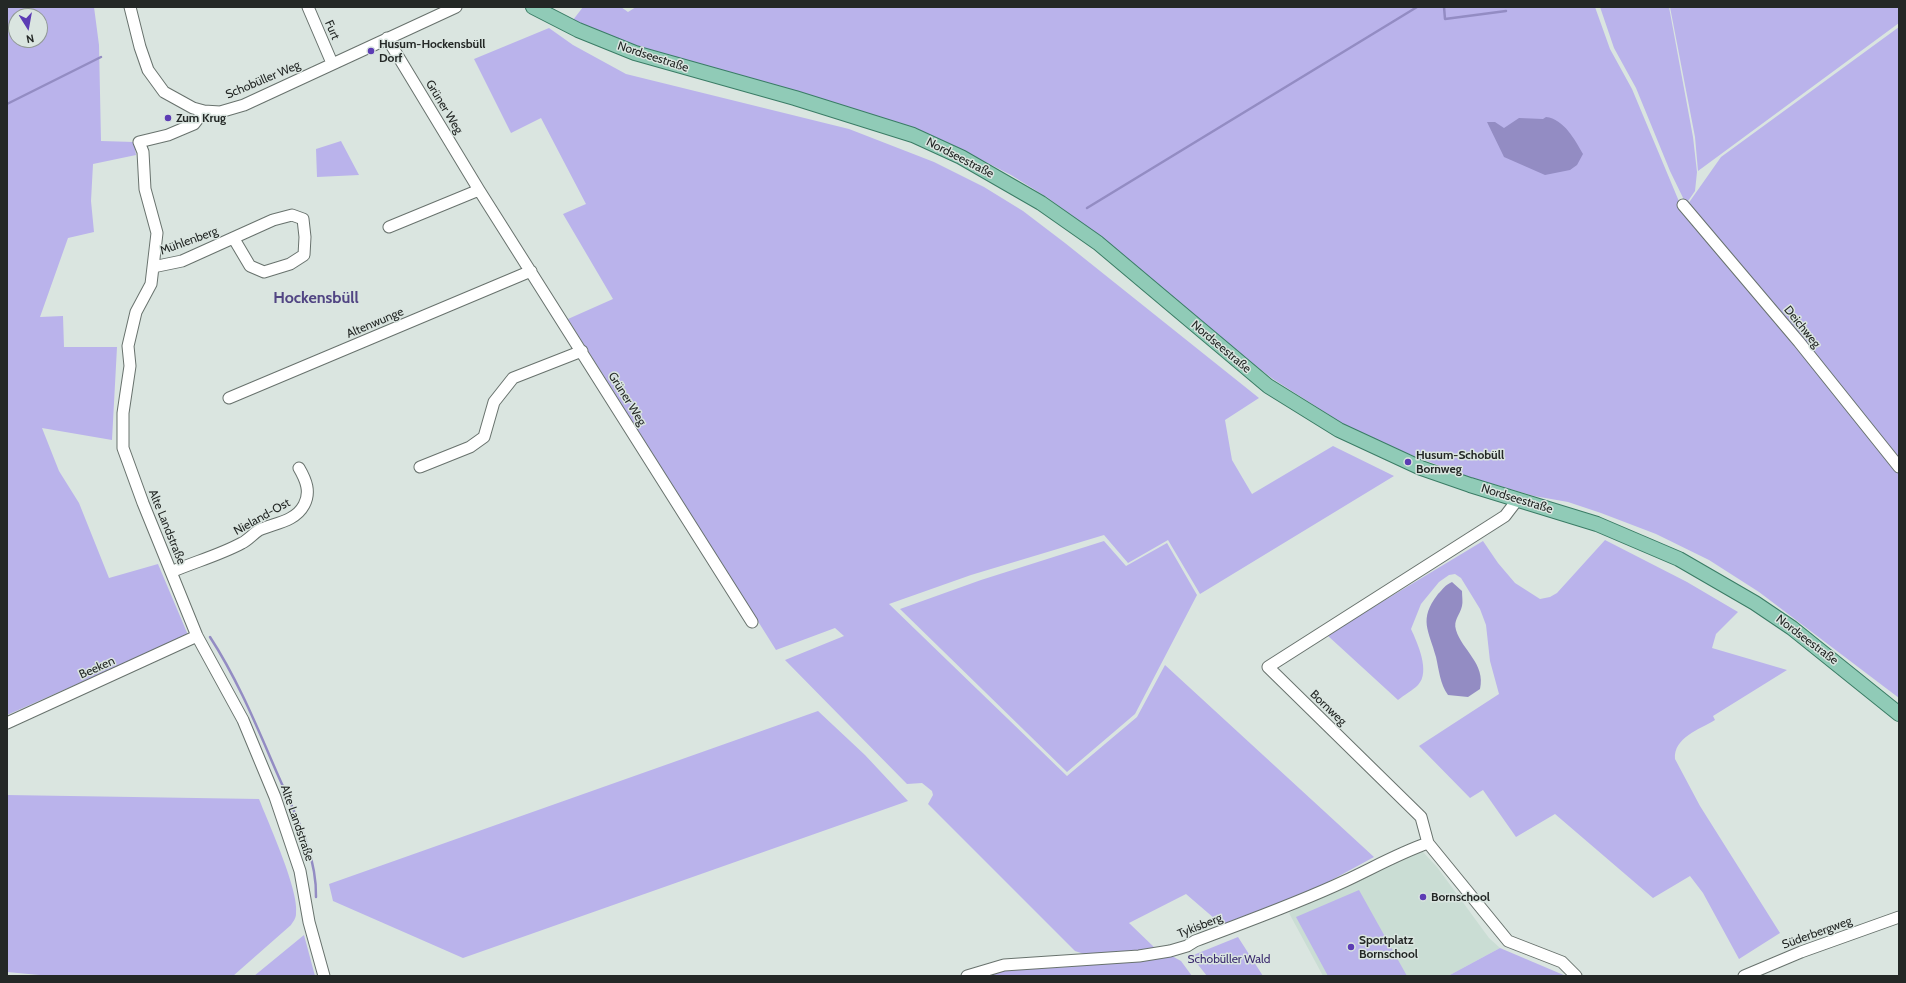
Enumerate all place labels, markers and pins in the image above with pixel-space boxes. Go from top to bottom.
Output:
place label: Husum-Hockensbüll Dorf [379,37,486,65]
marker: Husum-Hockensbüll Dorf [366,46,376,56]
place label: Zum Krug [176,111,226,125]
marker: Zum Krug [163,113,173,123]
place label: Husum-Schobüll Bornweg [1416,448,1504,476]
marker: Husum-Schobüll Bornweg [1403,457,1413,467]
place label: Bornschool [1431,890,1490,904]
marker: Bornschool [1418,892,1428,902]
place label: Sportplatz Bornschool [1359,933,1418,961]
marker: Sportplatz Bornschool [1346,942,1356,952]

